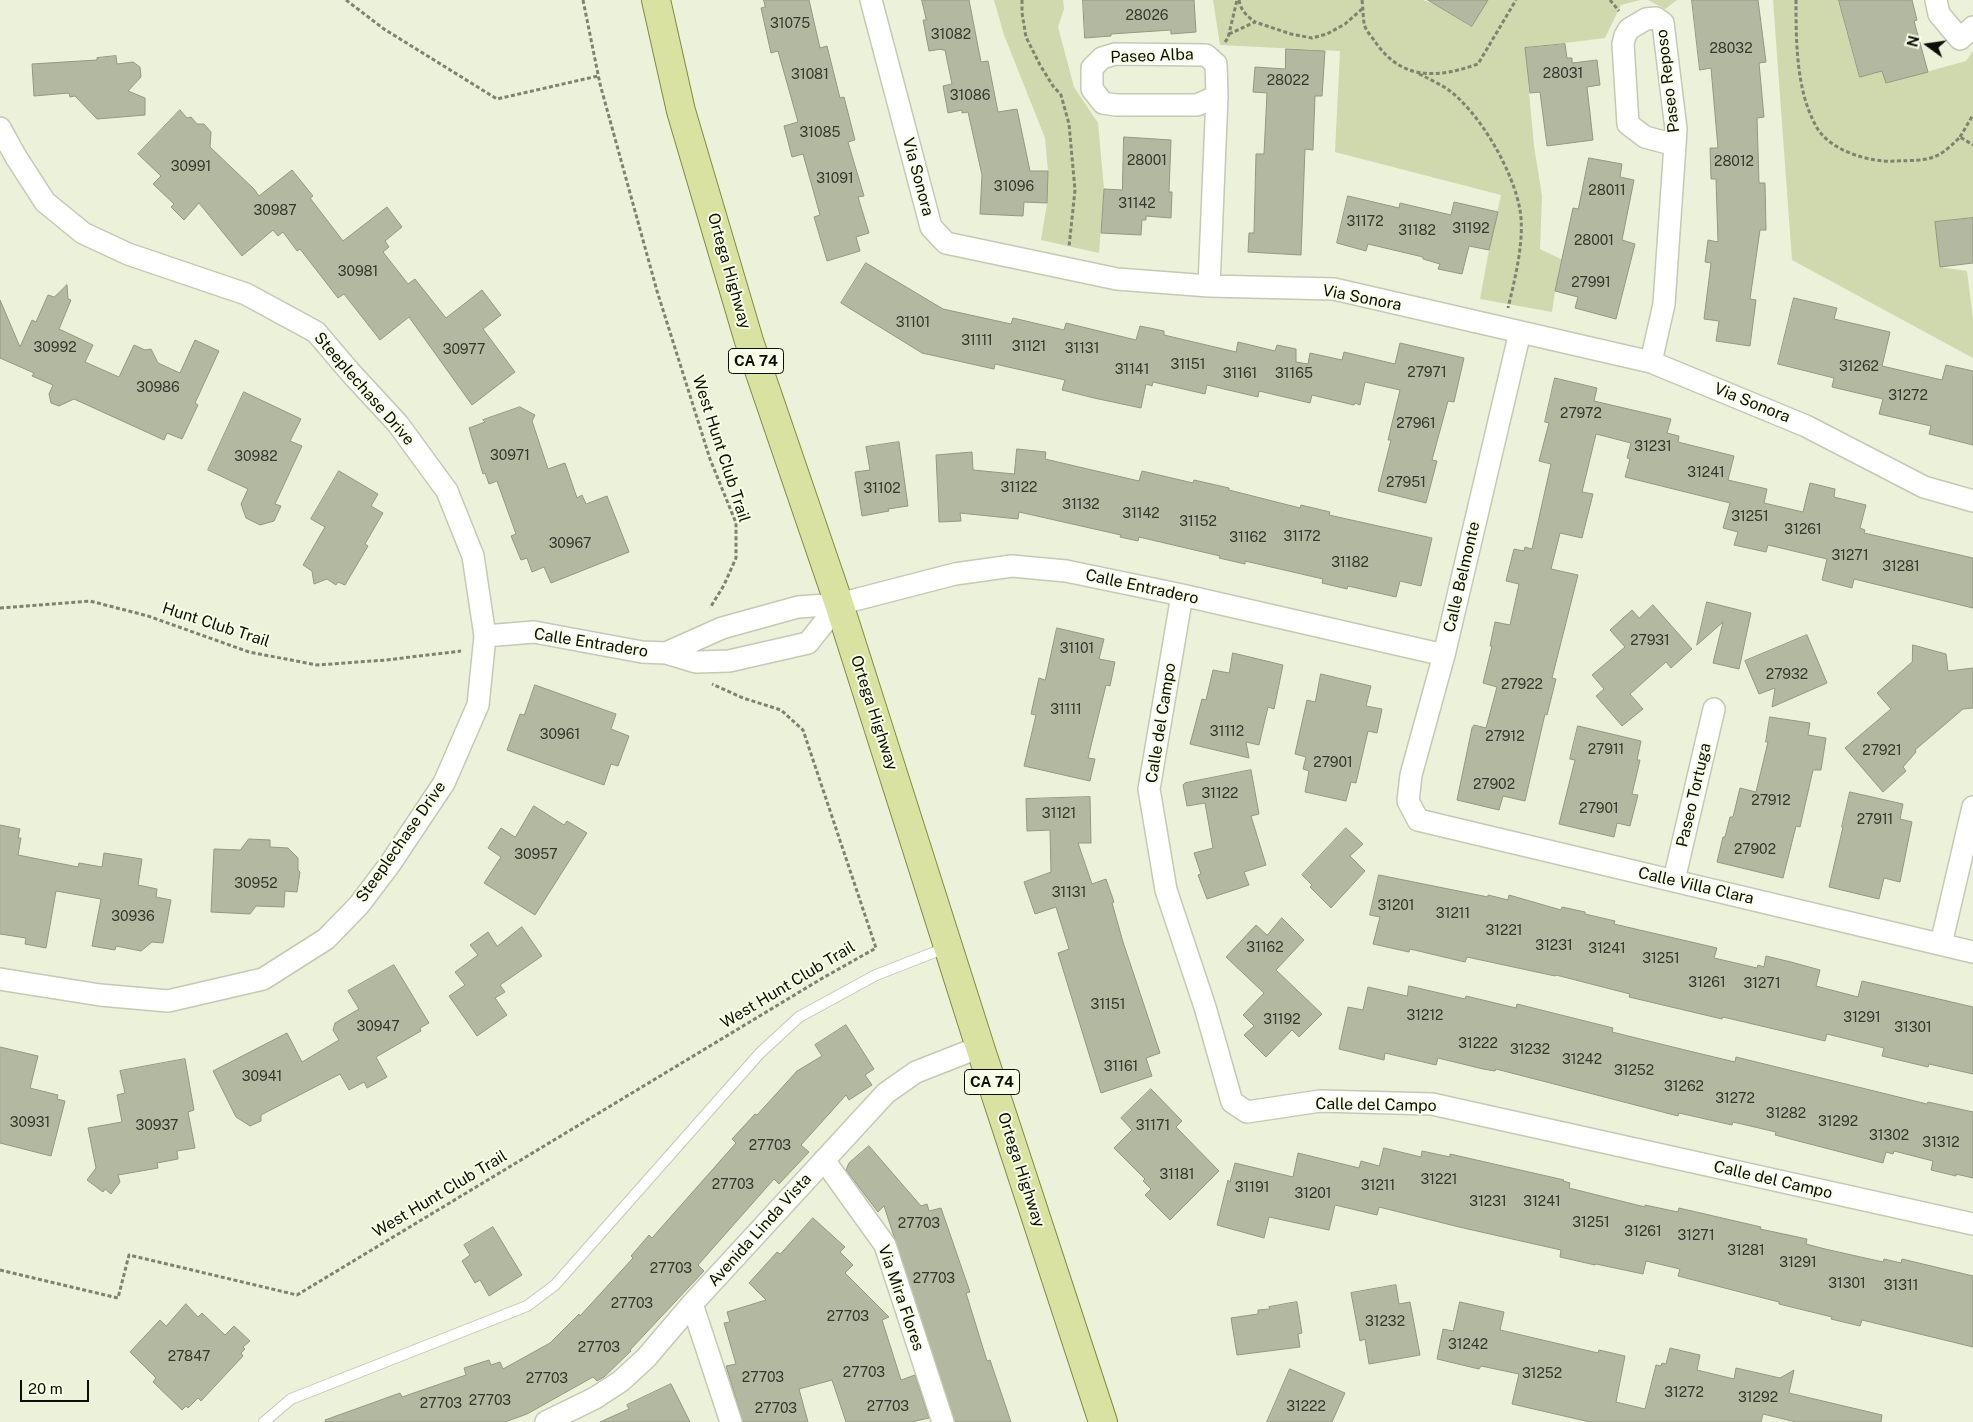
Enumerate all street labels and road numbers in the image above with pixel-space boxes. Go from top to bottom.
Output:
street label: Paseo Reposo [1652,28,1684,134]
street label: Paseo Alba [1110,45,1194,67]
street label: Via Sonora [898,136,938,218]
street label: Ortega Highway [703,211,755,331]
street label: Via Sonora [1321,281,1403,315]
street label: Steeplechase Drive [310,329,418,449]
road number: CA 74 [728,348,784,374]
street label: West Hunt Club Trail [688,373,754,525]
street label: Via Sonora [1711,379,1793,427]
street label: Calle Belmonte [1440,520,1484,634]
street label: Calle Entradero [1084,566,1200,608]
street label: Hunt Club Trail [160,599,272,651]
street label: Calle Entradero [533,625,649,661]
street label: Ortega Highway [846,653,902,773]
street label: Calle del Campo [1142,662,1180,784]
street label: Paseo Tortuga [1673,741,1715,849]
street label: Steeplechase Drive [352,778,450,906]
street label: Calle Villa Clara [1636,863,1756,909]
street label: West Hunt Club Trail [717,937,859,1033]
road number: CA 74 [964,1070,1020,1094]
street label: Calle del Campo [1315,1094,1437,1116]
street label: Ortega Highway [993,1110,1049,1230]
street label: West Hunt Club Trail [369,1146,511,1242]
street label: Calle del Campo [1712,1157,1834,1203]
street label: Avenida Linda Vista [704,1170,816,1290]
street label: Via Mira Flores [874,1243,928,1353]

